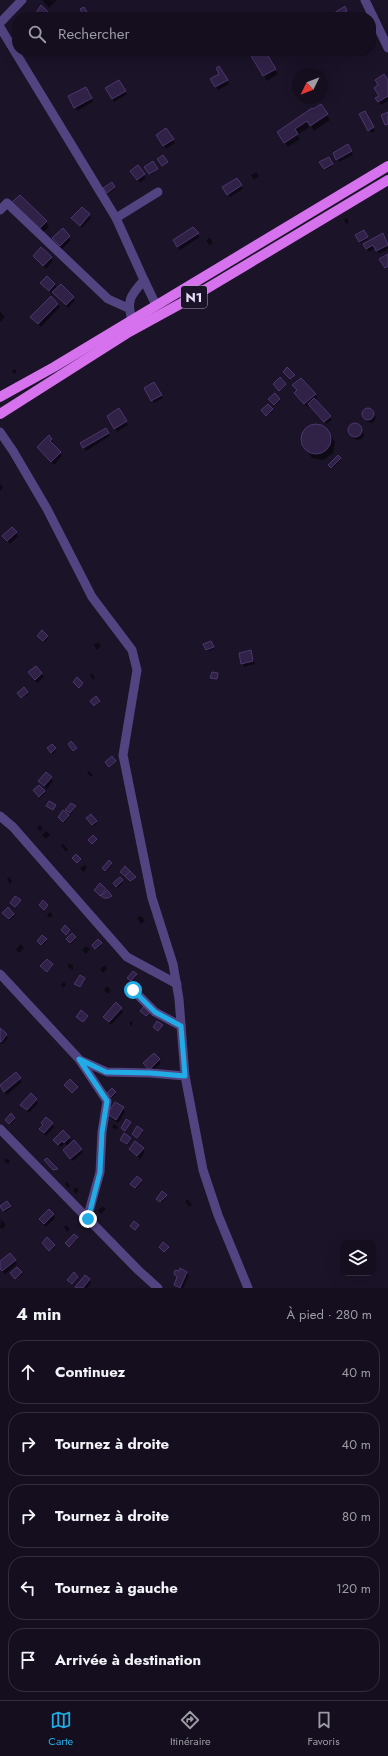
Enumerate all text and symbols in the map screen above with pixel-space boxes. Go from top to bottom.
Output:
search box [12,12,376,56]
icon: search [26,23,48,45]
text: Rechercher [58,23,130,45]
north arrow [292,68,328,104]
road number: N1 [181,286,207,308]
route start [124,981,142,999]
route end [79,1210,97,1228]
map controls [340,1240,376,1276]
button: layers [340,1240,376,1276]
text: 4 min [16,1302,61,1326]
text: À pied · 280 m [287,1305,372,1324]
icon: ahead [17,1361,39,1383]
text: Continuez [55,1361,125,1383]
text: 40 m [342,1363,371,1382]
icon: right [17,1433,39,1455]
text: Tournez à droite [55,1433,169,1455]
text: 40 m [342,1435,371,1454]
icon: right [17,1505,39,1527]
text: Tournez à droite [55,1505,169,1527]
text: 80 m [342,1507,371,1526]
icon: left [17,1577,39,1599]
text: Tournez à gauche [55,1577,178,1599]
text: 120 m [336,1579,371,1598]
icon: arrive [17,1649,39,1671]
text: Arrivée à destination [55,1649,201,1671]
tab: Carte [48,1709,73,1749]
tab: Itinéraire [170,1709,211,1749]
tab: Favoris [307,1709,340,1749]

